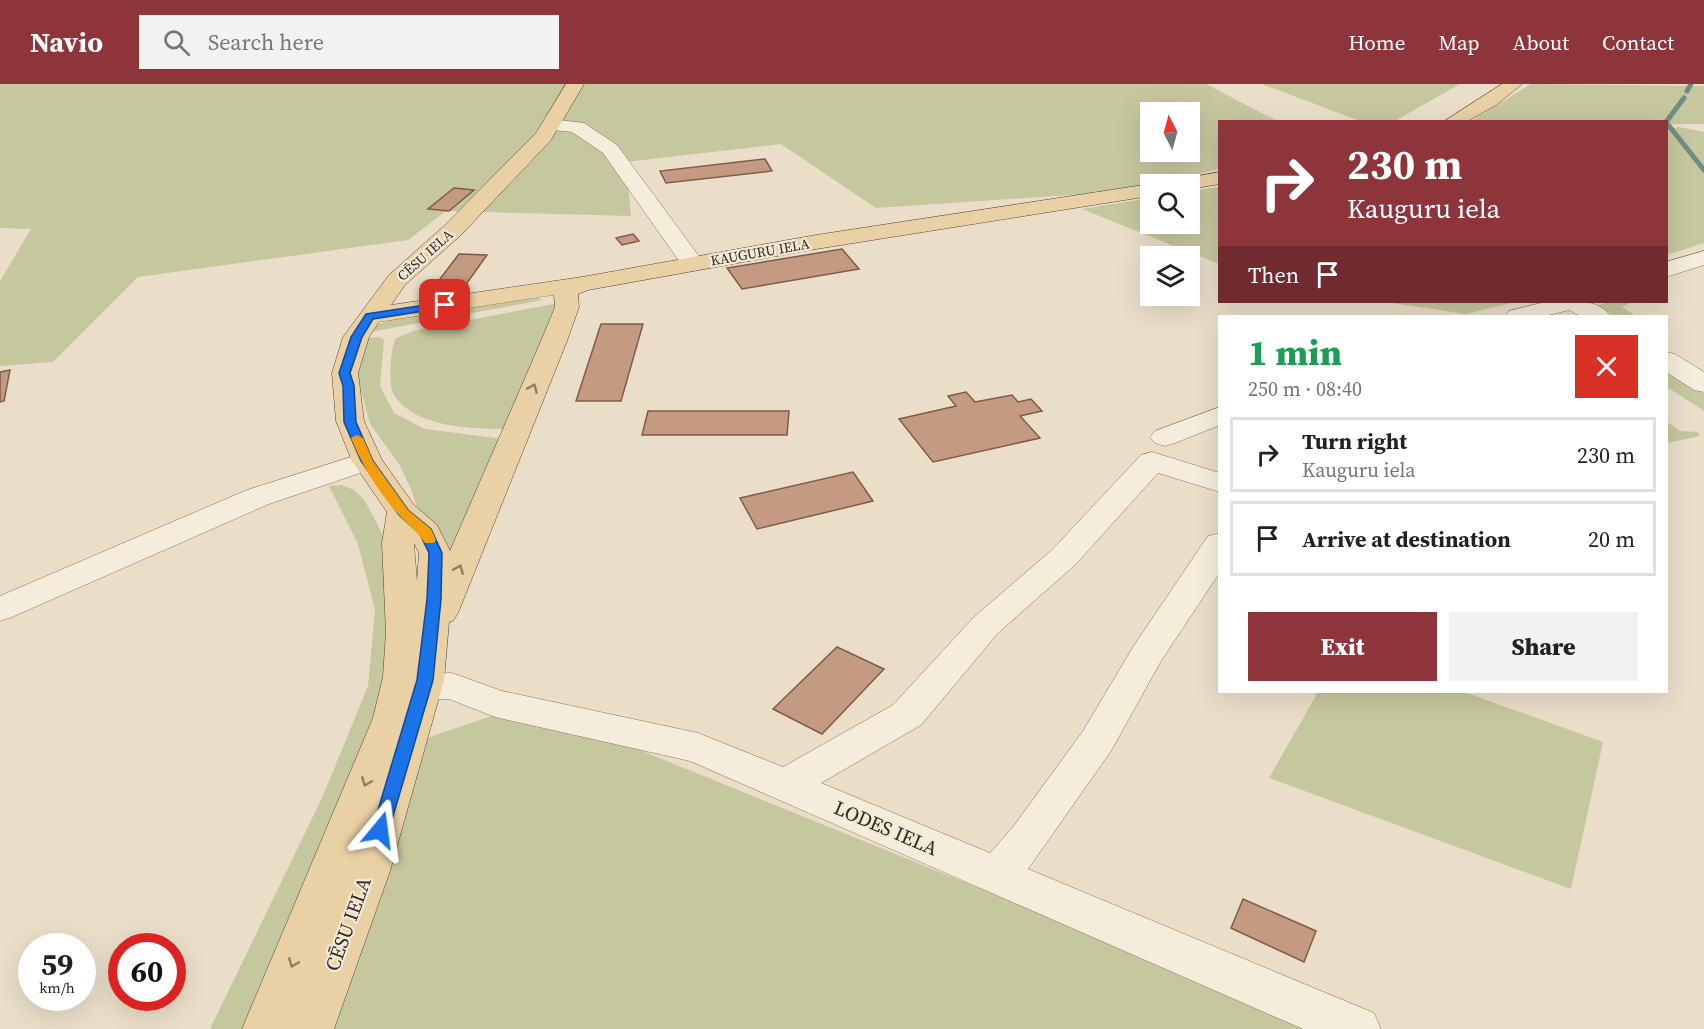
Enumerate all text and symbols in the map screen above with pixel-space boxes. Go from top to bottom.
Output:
search box [139,15,559,69]
text: Navio [30,23,103,61]
icon: search [160,26,193,59]
text: Search here [208,27,324,57]
text: Home [1348,28,1406,57]
text: Map [1439,28,1480,57]
text: About [1513,28,1569,57]
text: Contact [1602,28,1674,57]
north arrow [1140,102,1200,162]
map controls [1140,102,1200,306]
text: 230 m [1347,135,1462,193]
icon: right [1248,144,1326,222]
button: search [1140,174,1200,234]
text: Kauguru iela [1347,190,1500,227]
street label: CĒSU IELA [393,224,458,285]
street label: KAUGURU IELA [709,233,812,271]
button: layers [1140,246,1200,306]
icon: arrive [1311,258,1344,291]
text: Then [1248,260,1299,290]
pin [419,279,470,330]
icon: arrive [428,288,461,321]
text: 1 min [1248,328,1342,377]
button: close [1575,335,1638,398]
text: 250 m · 08:40 [1248,375,1362,403]
one-way arrow [526,384,538,395]
text: Turn right [1302,426,1407,456]
icon: right [1251,438,1284,471]
text: 230 m [1577,440,1635,470]
text: Kauguru iela [1302,456,1416,484]
icon: arrive [1251,522,1284,555]
text: Arrive at destination [1302,524,1511,554]
text: 20 m [1588,524,1635,554]
one-way arrow [452,564,464,575]
button: Exit [1248,612,1437,681]
button: Share [1449,612,1638,681]
one-way arrow [361,776,373,787]
street label: LODES IELA [830,794,943,863]
position arrow [348,798,412,862]
street label: CĒSU IELA [318,872,378,975]
speed limit sign: 60 [108,933,186,1011]
text: 59 [41,944,73,985]
one-way arrow [287,957,300,967]
text: km/h [39,977,75,998]

